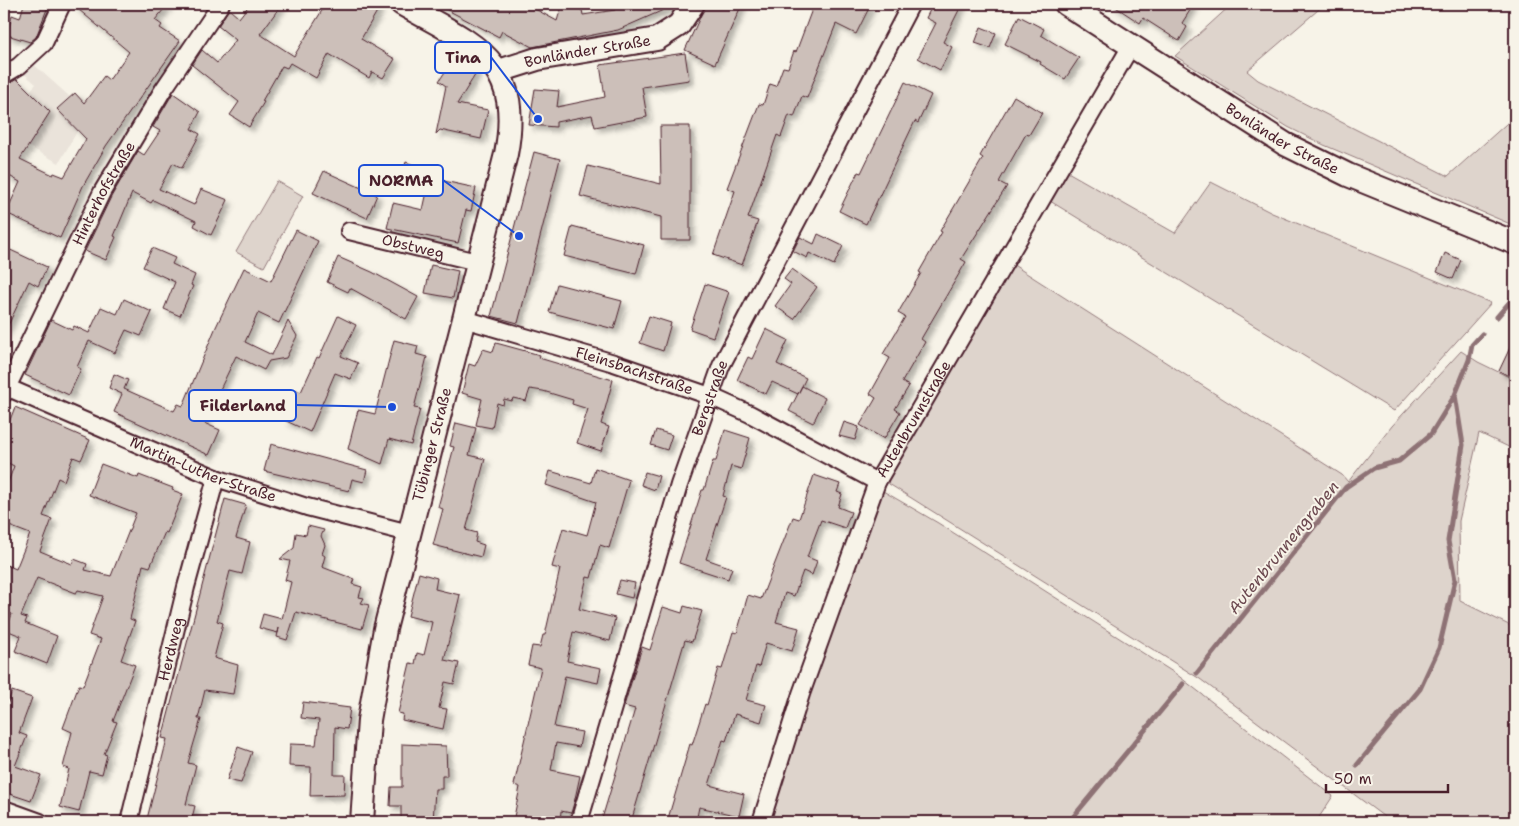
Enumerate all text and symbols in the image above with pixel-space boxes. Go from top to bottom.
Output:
street label: Bonländer Straße [522,30,652,72]
callout: Tina [435,42,491,73]
text: Tina [445,47,481,68]
street label: Bonländer Straße [1221,98,1343,179]
street label: Hinterhofstraße [68,138,140,249]
callout: NORMA [359,165,443,196]
text: NORMA [369,170,433,191]
street label: Obstweg [380,229,446,264]
street label: Fleinsbachstraße [573,342,696,399]
street label: Bergstraße [687,356,733,439]
street label: Autenbrunnstraße [872,357,956,482]
street label: Tübinger Straße [408,385,456,504]
callout: Filderland [189,390,296,421]
text: Filderland [200,395,286,416]
street label: Martin-Luther-Straße [127,432,279,507]
water label: Autenbrunnengraben [1223,477,1344,618]
street label: Herdweg [154,615,188,683]
scale bar [1326,761,1449,793]
text: 50 m [1334,769,1372,789]

